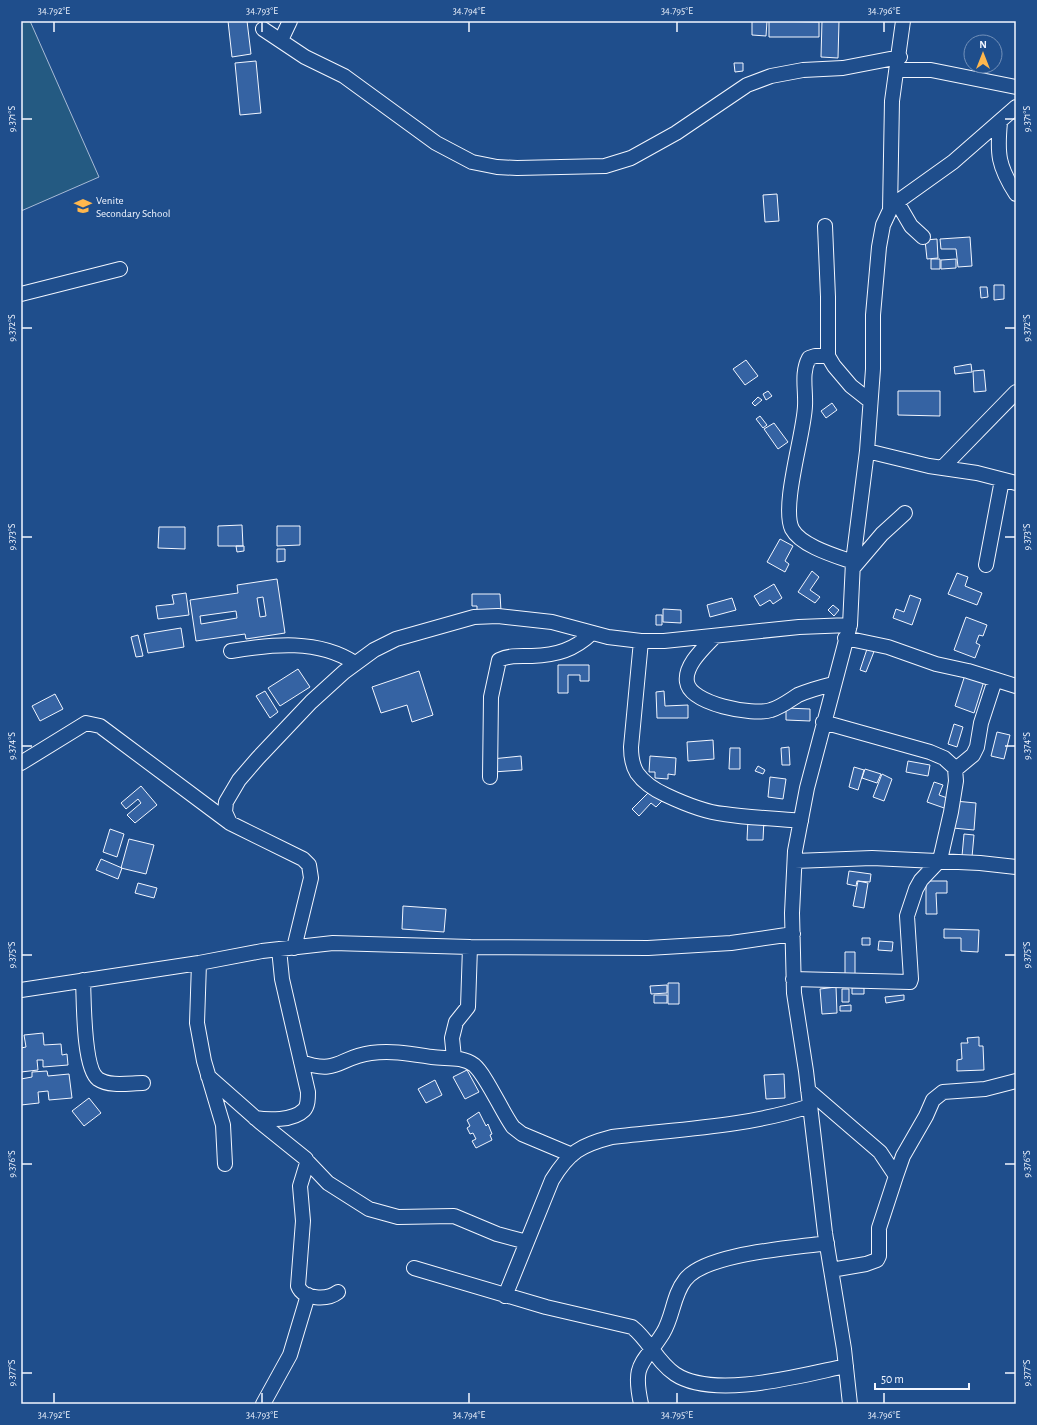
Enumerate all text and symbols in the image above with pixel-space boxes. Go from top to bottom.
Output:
text: 34.792°E [38,6,70,16]
text: 34.793°E [246,6,278,16]
text: 34.794°E [453,6,486,16]
text: 34.795°E [661,6,693,16]
text: 34.796°E [868,6,900,16]
north arrow [963,34,1003,74]
text: N [979,39,987,50]
text: 9.371°S [7,106,17,132]
text: 9.371°S [1022,106,1032,132]
place label: Venite Secondary School [96,195,171,219]
school or university icon: Venite Secondary School [73,196,93,216]
text: 9.372°S [7,314,17,342]
text: 9.372°S [1022,314,1032,342]
text: 9.373°S [7,523,17,551]
text: 9.373°S [1022,523,1032,551]
text: 9.374°S [7,732,17,760]
text: 9.374°S [1022,732,1032,760]
text: 9.375°S [7,941,17,969]
text: 9.375°S [1022,941,1032,969]
text: 9.376°S [7,1150,17,1178]
text: 9.376°S [1022,1150,1032,1178]
text: 9.377°S [7,1359,17,1387]
text: 9.377°S [1022,1359,1032,1387]
scale bar [875,1365,969,1391]
text: 50 m [881,1373,904,1385]
text: 34.792°E [38,1410,70,1420]
text: 34.793°E [246,1410,278,1420]
text: 34.794°E [453,1410,486,1420]
text: 34.795°E [661,1410,693,1420]
text: 34.796°E [868,1410,900,1420]

